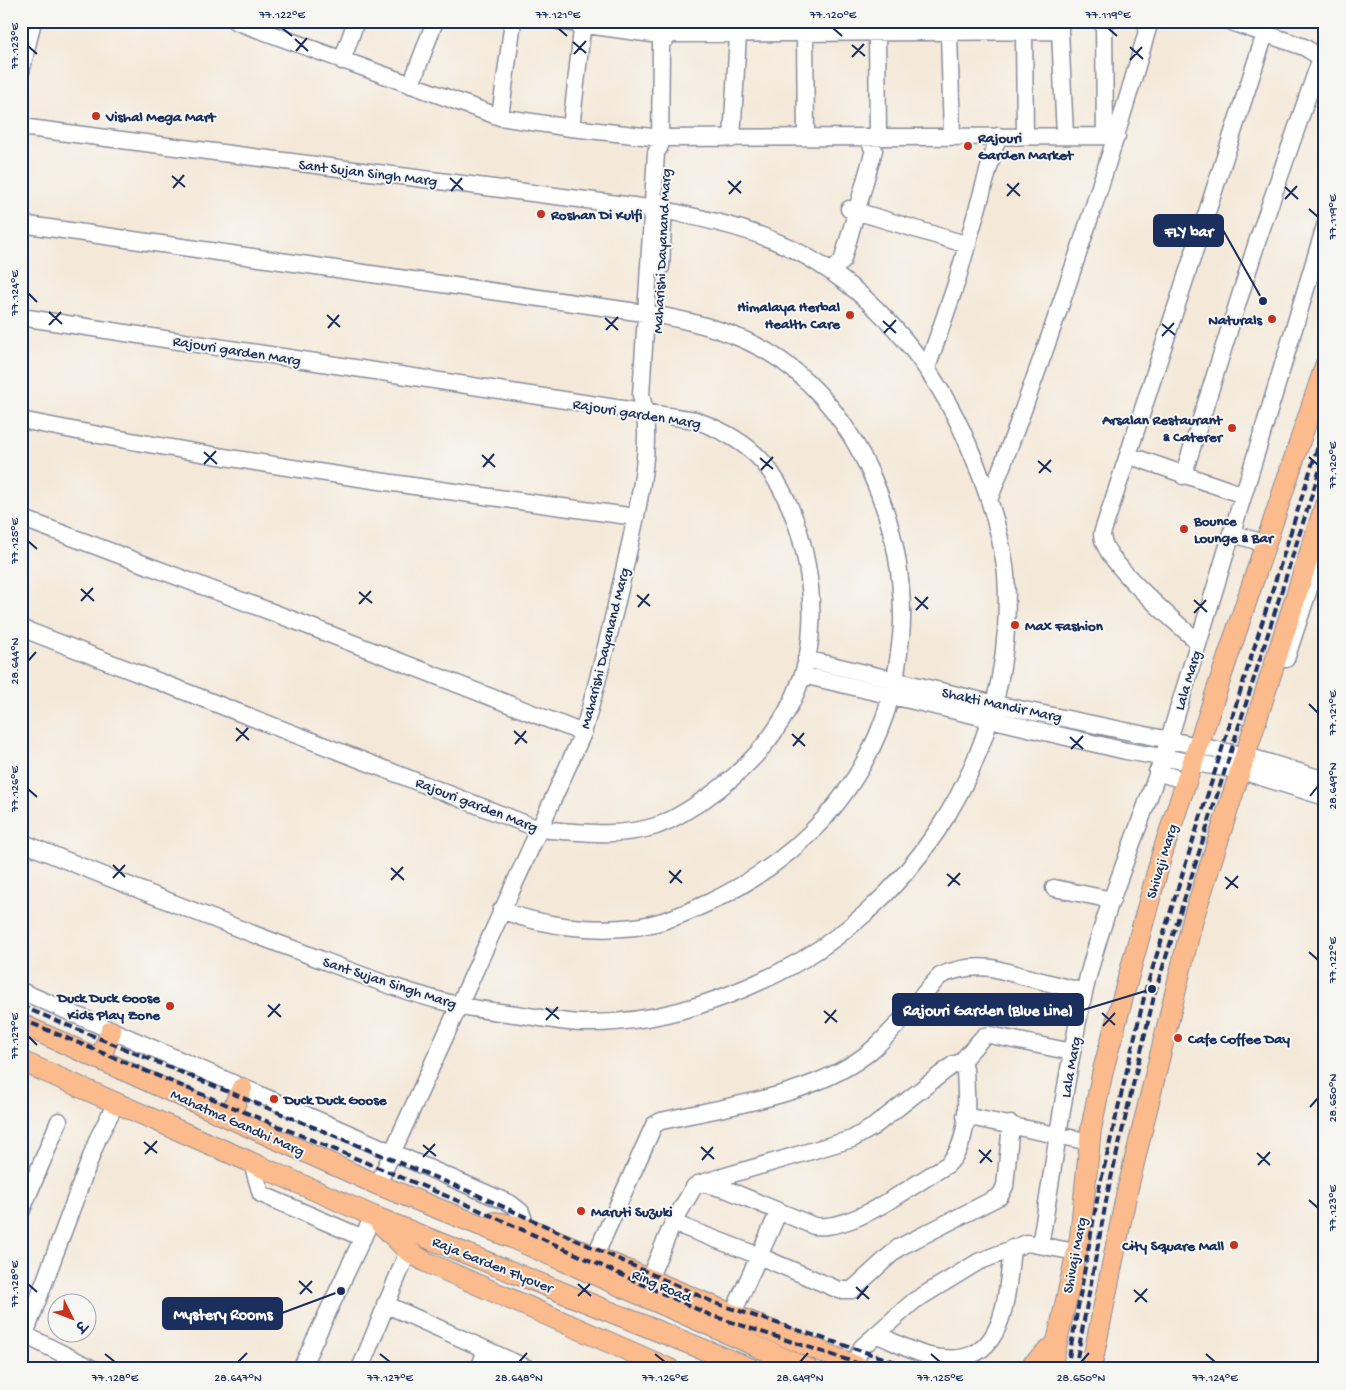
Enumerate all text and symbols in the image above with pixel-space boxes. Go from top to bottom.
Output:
text: 77.122°E [258,9,305,23]
text: 77.121°E [535,9,581,23]
text: 77.120°E [809,9,857,23]
text: 77.119°E [1085,9,1131,23]
text: 77.123°E [9,22,23,70]
place label: Vishal Mega Mart [105,109,217,127]
marker: Vishal Mega Mart [90,110,102,122]
place label: Rajouri Garden Market [977,130,1075,165]
marker: Rajouri Garden Market [962,140,974,152]
street label: Sant Sujan Singh Marg [297,157,438,191]
street label: Maharishi Dayanand Marg [650,168,676,334]
text: 77.119°E [1327,194,1341,240]
place label: Roshan Di Kulfi [550,207,642,225]
marker: Roshan Di Kulfi [535,208,547,220]
callout: FLY bar [1154,215,1223,246]
text: FLY bar [1164,224,1215,243]
text: 77.124°E [9,270,23,317]
place label: Himalaya Herbal Health Care [737,299,841,334]
marker: Himalaya Herbal Health Care [844,309,856,321]
place label: Naturals [1208,312,1263,330]
marker: Naturals [1266,313,1278,325]
street label: Rajouri garden Marg [171,333,302,371]
street label: Rajouri garden Marg [571,396,702,434]
place label: Arsalan Restaurant & Caterer [1101,412,1224,447]
marker: Arsalan Restaurant & Caterer [1226,422,1238,434]
text: 77.120°E [1327,441,1341,489]
place label: Bounce Lounge & Bar [1193,513,1275,548]
text: 77.125°E [9,517,23,565]
marker: Bounce Lounge & Bar [1178,523,1190,535]
street label: Maharishi Dayanand Marg [577,566,635,731]
place label: Max Fashion [1025,618,1104,636]
marker: Max Fashion [1009,619,1021,631]
text: 28.644°N [9,637,23,684]
street label: Lala Marg [1171,649,1207,713]
street label: Shakti Mandir Marg [940,684,1063,727]
text: 77.121°E [1327,690,1341,736]
text: 28.649°N [1327,762,1341,810]
text: 77.126°E [9,766,23,813]
street label: Rajouri garden Marg [413,774,540,837]
street label: Shivaji Marg [1143,822,1183,901]
text: 77.122°E [1327,937,1341,984]
street label: Sant Sujan Singh Marg [320,954,459,1014]
place label: Duck Duck Goose Kids Play Zone [55,990,161,1025]
callout: Rajouri Garden (Blue Line) [893,994,1083,1025]
marker: Duck Duck Goose Kids Play Zone [164,1000,176,1012]
text: Rajouri Garden (Blue Line) [902,1003,1073,1022]
text: 77.127°E [9,1012,23,1060]
place label: Cafe Coffee Day [1187,1031,1291,1049]
marker: Cafe Coffee Day [1172,1032,1184,1044]
street label: Lala Marg [1058,1035,1086,1099]
text: 28.650°N [1327,1074,1341,1122]
street label: Mahatma Gandhi Marg [167,1086,307,1162]
place label: Duck Duck Goose [282,1092,388,1110]
marker: Duck Duck Goose [268,1093,280,1105]
text: 77.123°E [1327,1184,1341,1232]
place label: Maruti Suzuki [591,1204,673,1222]
marker: Maruti Suzuki [575,1205,587,1217]
street label: Shivaji Marg [1060,1216,1092,1295]
street label: Raja Garden Flyover [429,1233,557,1299]
place label: City Square Mall [1121,1238,1225,1256]
marker: City Square Mall [1228,1239,1240,1251]
text: 77.128°E [9,1260,23,1308]
street label: Ring Road [629,1266,695,1308]
north arrow [48,1292,98,1342]
callout: Mystery Rooms [163,1298,282,1329]
text: Mystery Rooms [173,1307,274,1326]
text: उ [69,1314,91,1335]
text: 77.128°E [91,1372,139,1386]
text: 28.647°N [214,1372,262,1386]
text: 77.127°E [366,1372,414,1386]
text: 28.648°N [495,1372,543,1386]
text: 77.126°E [641,1372,688,1386]
text: 28.649°N [776,1372,824,1386]
text: 77.125°E [916,1372,964,1386]
text: 28.650°N [1057,1372,1105,1386]
text: 77.124°E [1191,1372,1238,1386]

